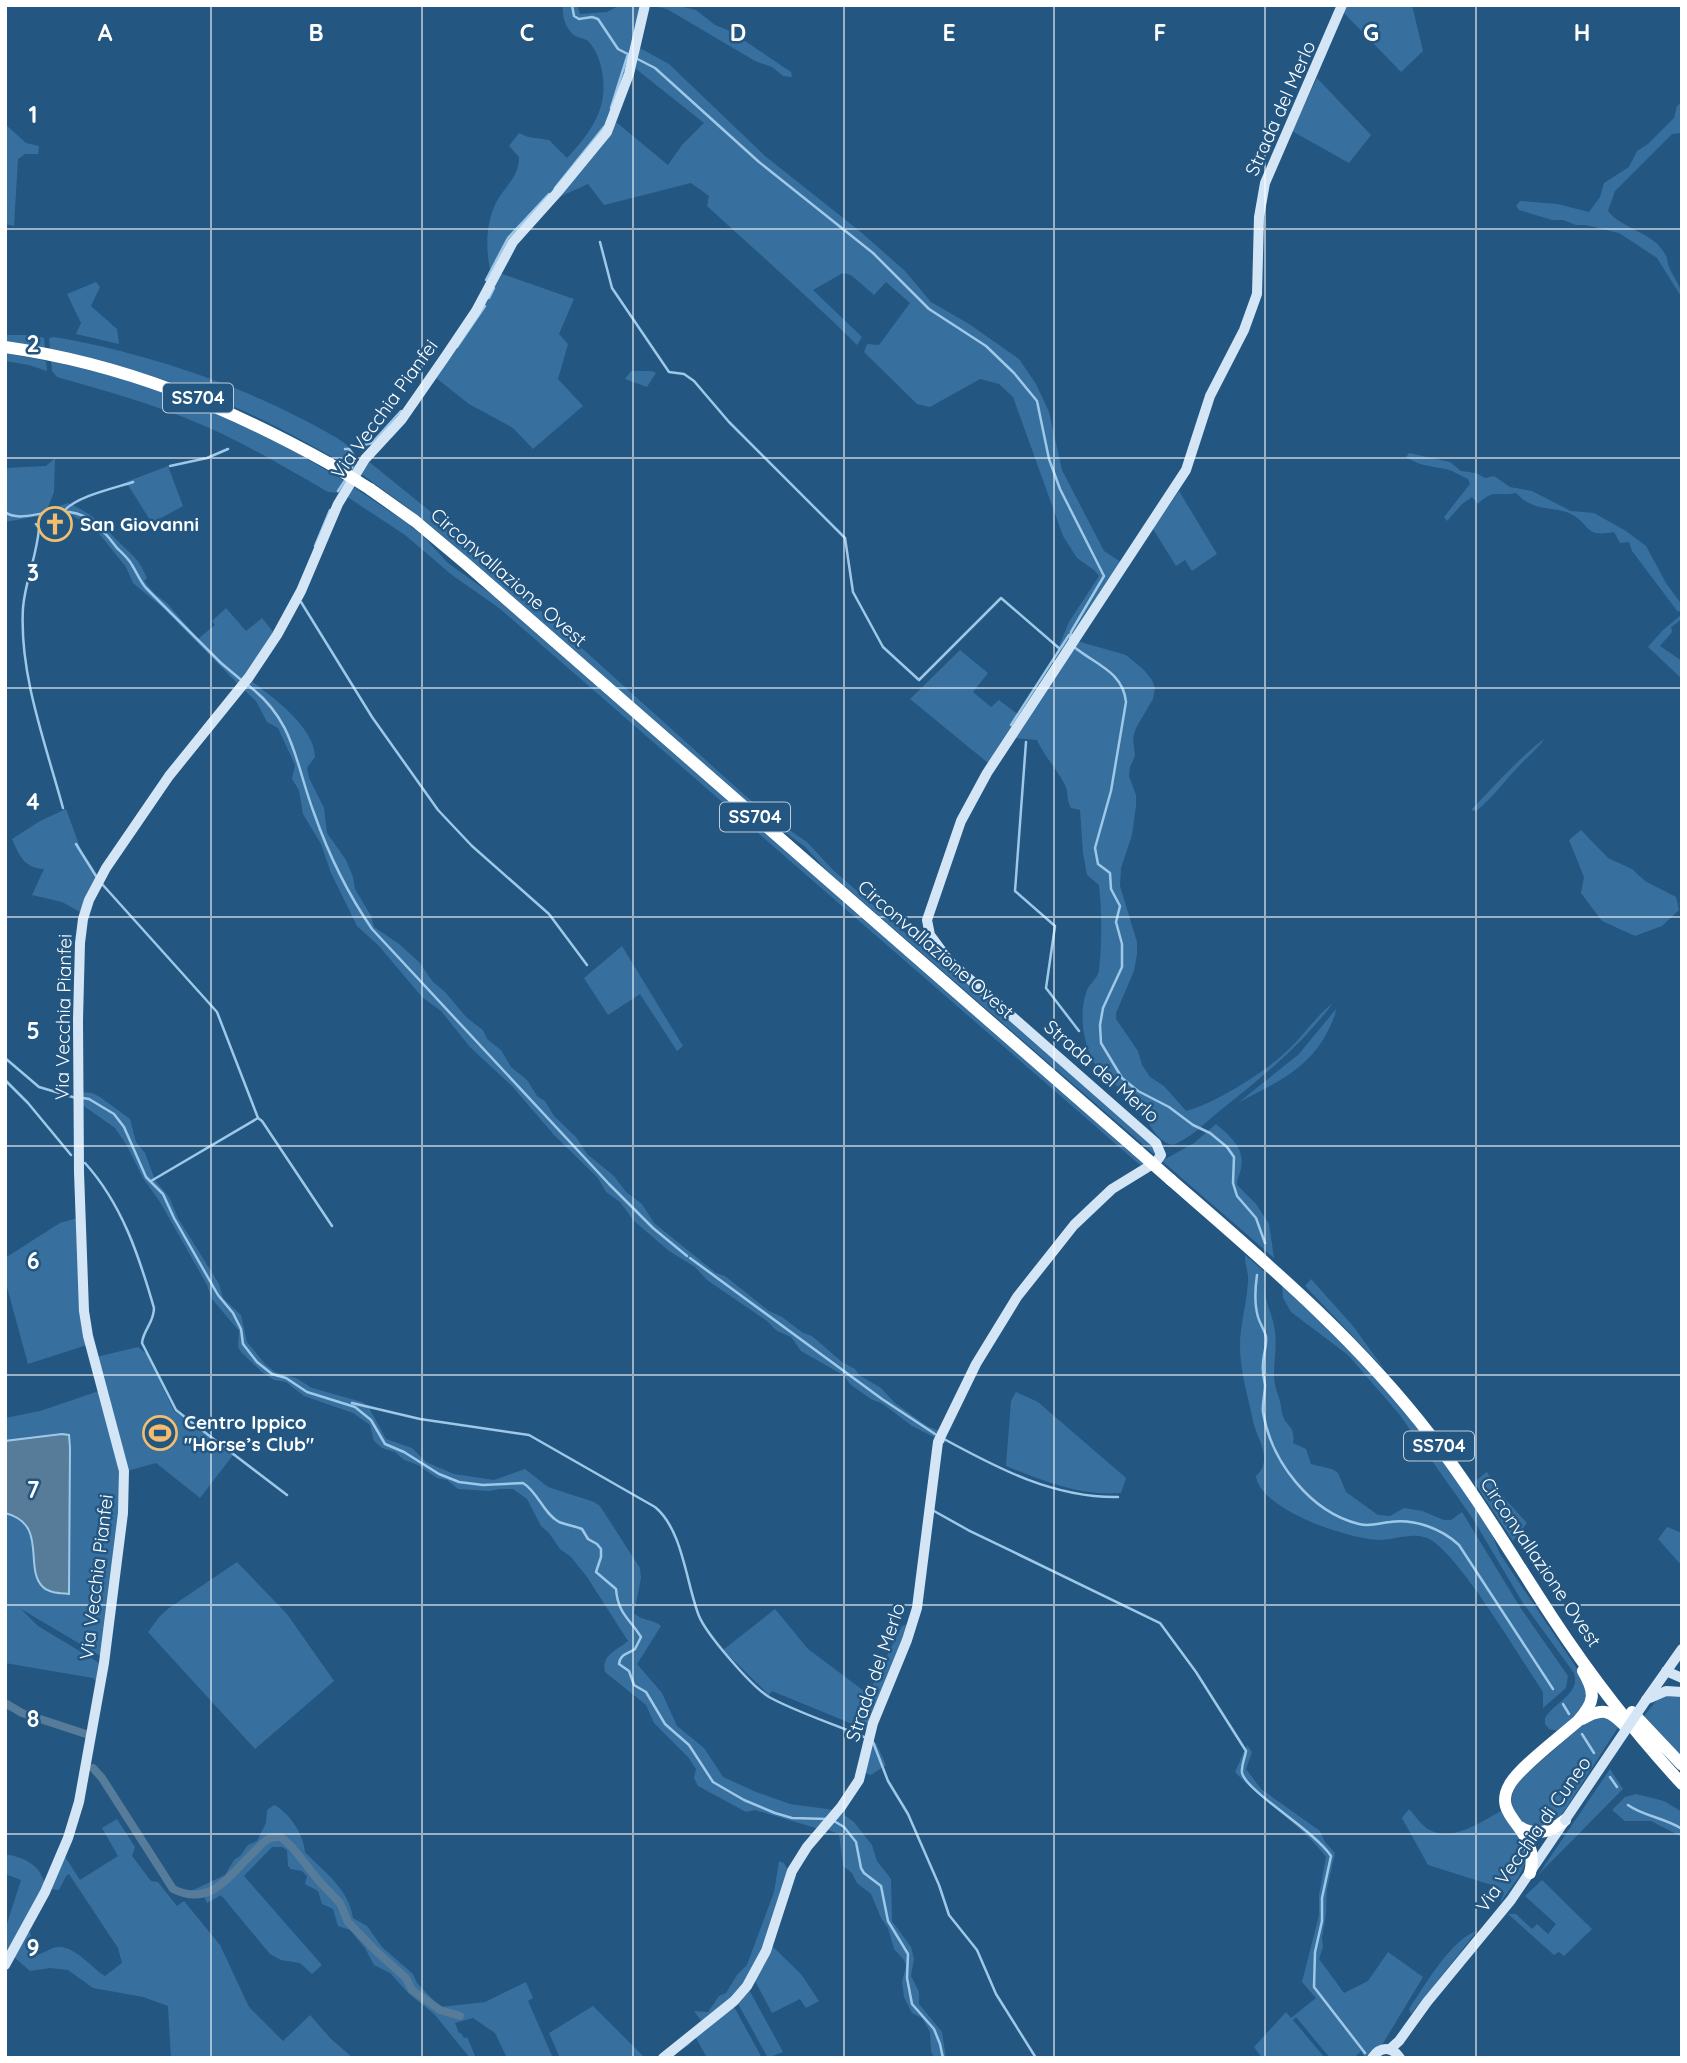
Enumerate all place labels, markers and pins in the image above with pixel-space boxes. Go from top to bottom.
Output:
church icon: San Giovanni [36,505,74,543]
place label: San Giovanni [80,512,199,536]
place label: Centro Ippico "Horse’s Club" [184,1410,314,1456]
sports icon: Centro Ippico "Horse’s Club" [141,1414,179,1452]

